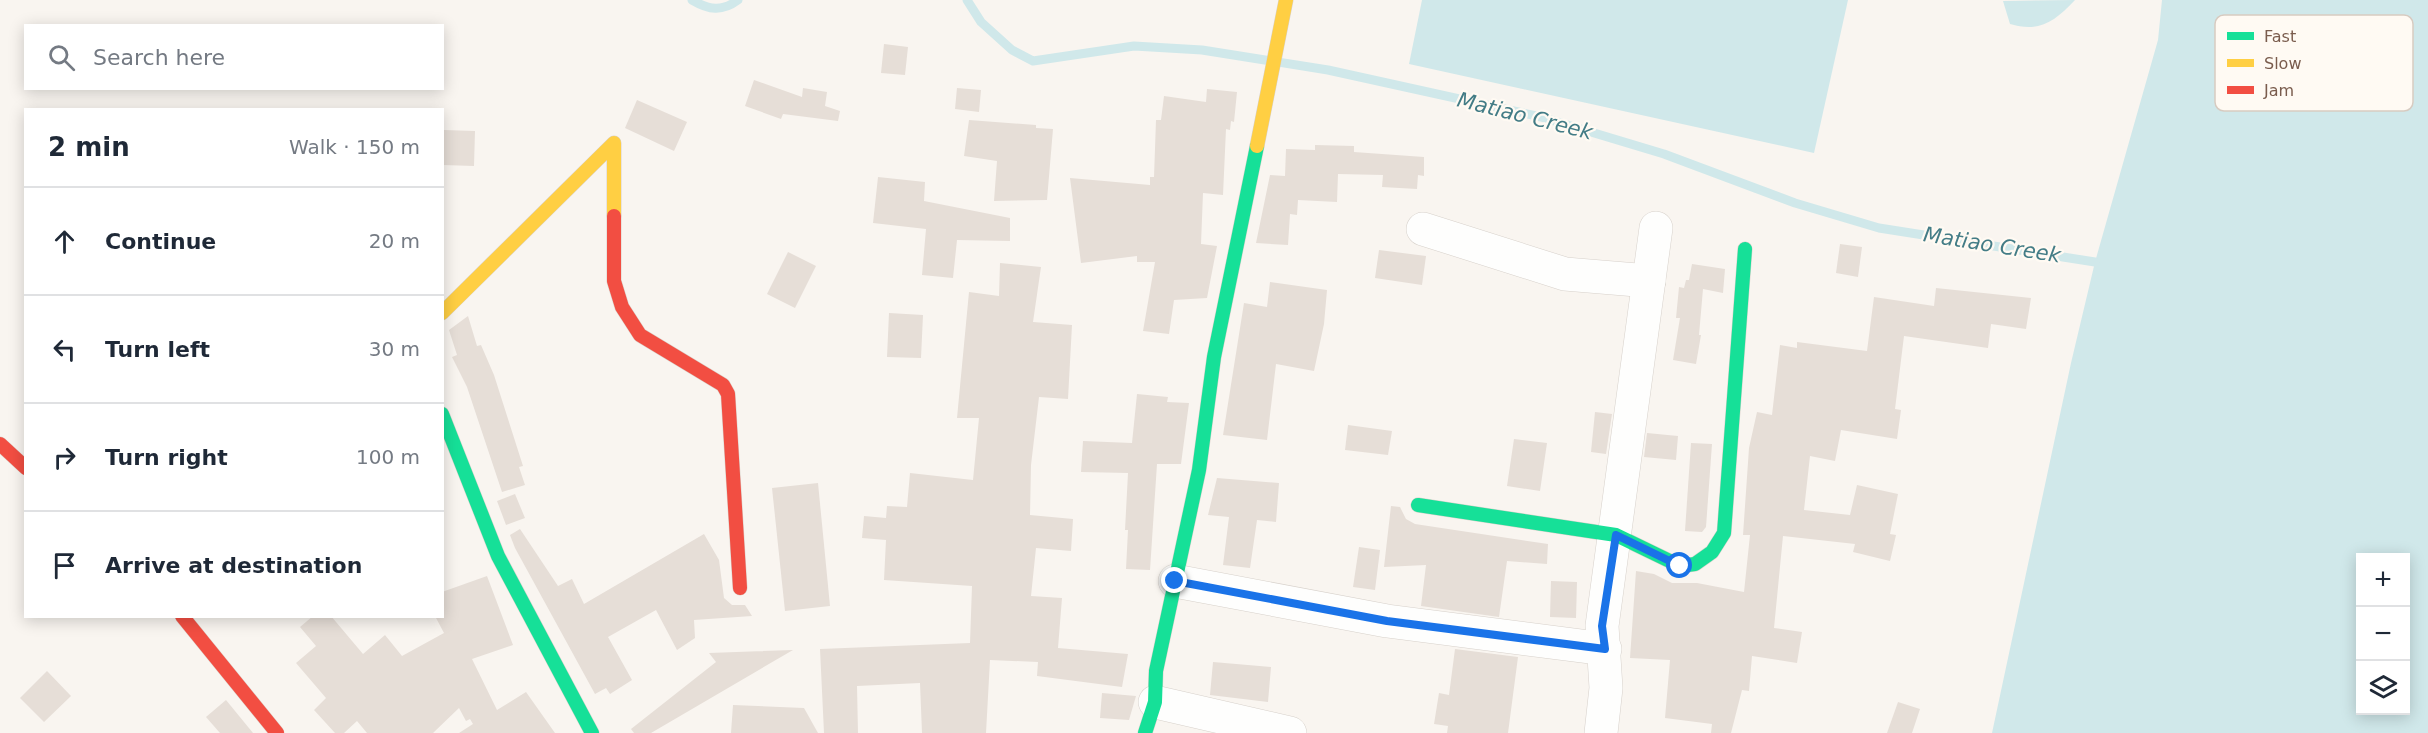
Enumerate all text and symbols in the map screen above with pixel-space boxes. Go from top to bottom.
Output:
legend [2215,15,2413,111]
search box [24,24,444,90]
text: Fast [2264,27,2296,46]
icon: search [45,41,78,74]
text: Search here [93,45,225,70]
text: Slow [2264,54,2301,73]
text: Jam [2263,81,2294,100]
water label: Matiao Creek [1455,88,1596,145]
text: 2 min [48,132,130,162]
text: Walk · 150 m [289,135,420,159]
water label: Matiao Creek [1922,222,2063,268]
icon: ahead [48,225,81,258]
text: Continue [105,229,216,254]
text: 20 m [369,229,420,253]
icon: left [48,333,81,366]
text: Turn left [105,337,210,362]
text: 30 m [369,337,420,361]
icon: right [48,441,81,474]
text: Turn right [105,445,228,470]
text: 100 m [356,445,420,469]
icon: arrive [48,549,81,582]
route start [1666,552,1692,578]
text: Arrive at destination [105,553,362,578]
map controls [2356,553,2410,715]
button: + [2356,553,2410,607]
route end [1161,567,1187,593]
button: − [2356,607,2410,661]
button: layers [2356,661,2410,715]

